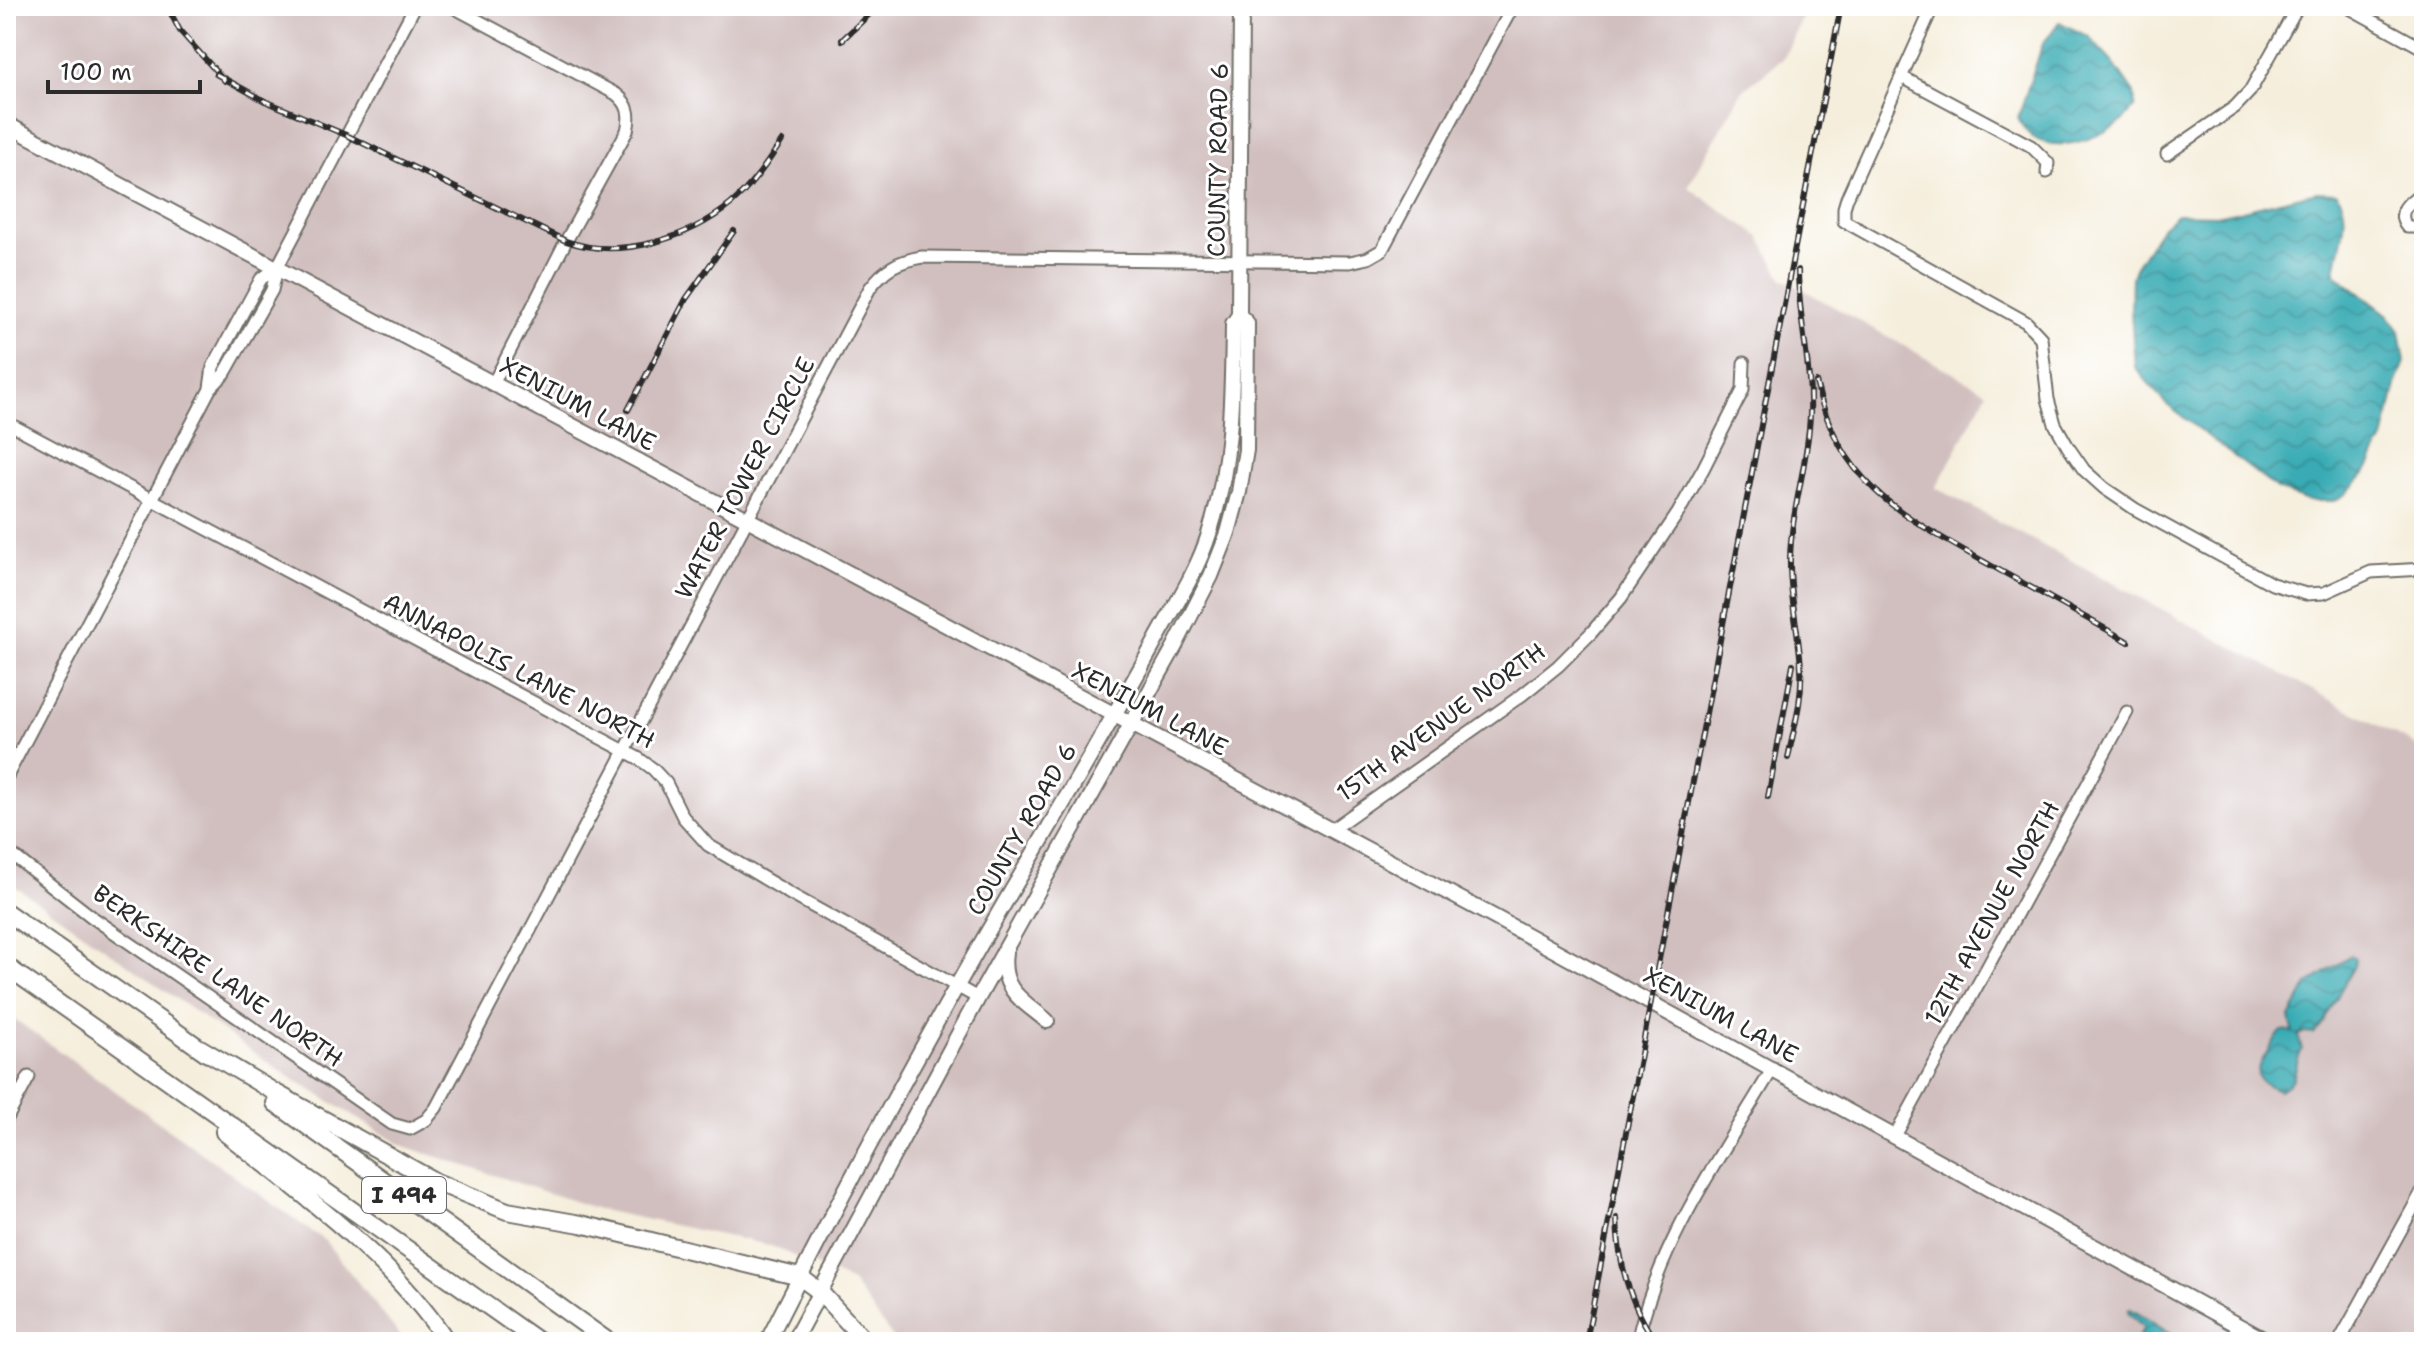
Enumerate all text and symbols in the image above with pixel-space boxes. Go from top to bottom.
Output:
scale bar [48,44,200,94]
text: 100 m [60,56,132,88]
street label: COUNTY ROAD 6 [1200,63,1236,257]
street label: XENIUM LANE [494,349,662,459]
street label: WATER TOWER CIRCLE [668,351,822,605]
street label: ANNAPOLIS LANE NORTH [377,586,661,756]
street label: 15TH AVENUE NORTH [1330,635,1552,809]
street label: XENIUM LANE [1066,654,1234,764]
street label: COUNTY ROAD 6 [960,737,1084,921]
street label: 12TH AVENUE NORTH [1917,795,2067,1031]
street label: BERKSHIRE LANE NORTH [87,877,349,1075]
street label: XENIUM LANE [1638,959,1804,1071]
road number: I 494 [362,1177,446,1213]

